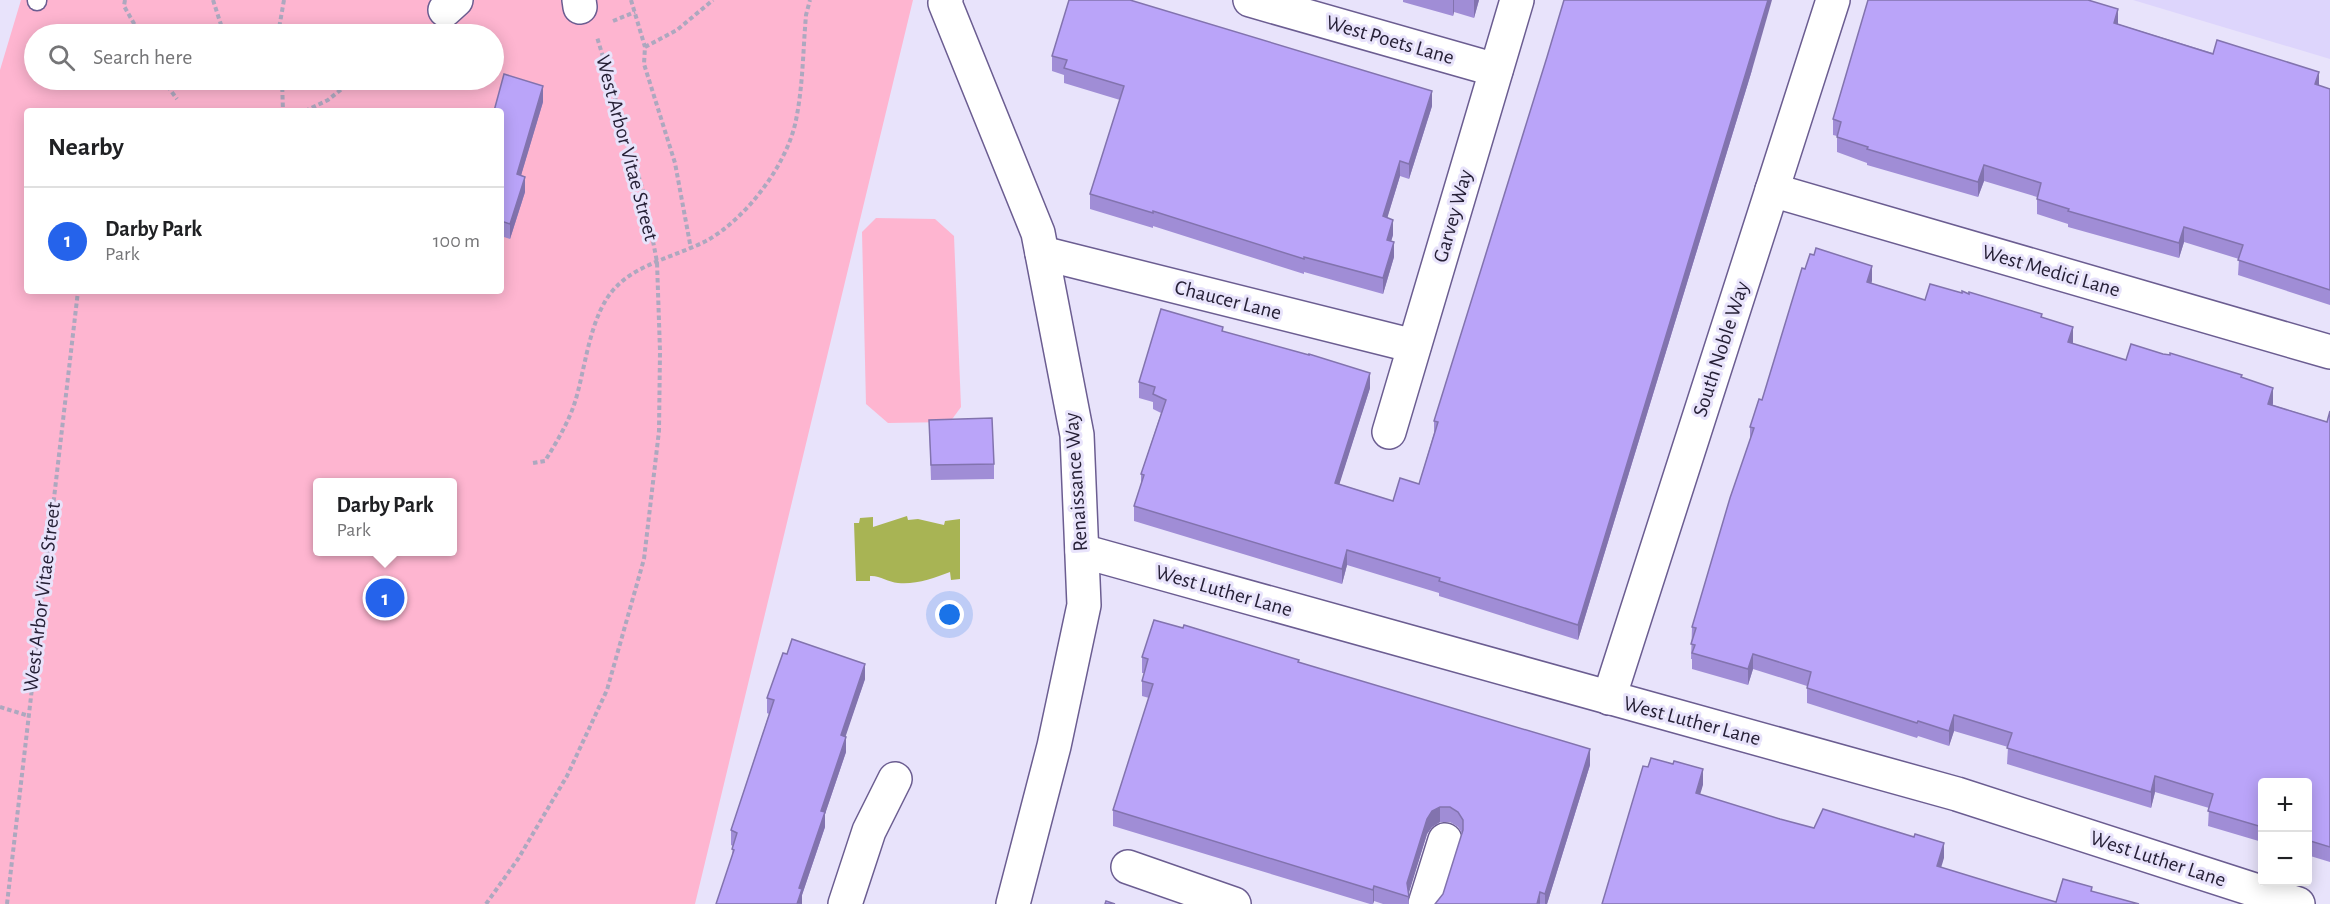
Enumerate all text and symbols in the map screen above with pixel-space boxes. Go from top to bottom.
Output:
street label: West Poets Lane [1324,12,1456,68]
search box [24,24,504,90]
icon: search [45,41,78,74]
text: Search here [93,46,192,68]
street label: West Arbor Vitae Street [592,53,662,243]
text: Nearby [48,134,124,160]
street label: Garvey Way [1430,167,1476,265]
text: Darby Park [105,218,202,240]
text: 1 [64,231,71,251]
text: 100 m [433,231,480,251]
street label: West Medici Lane [1980,241,2122,301]
text: Park [105,244,140,264]
street label: Chaucer Lane [1173,277,1283,323]
street label: South Noble Way [1689,279,1753,419]
street label: Renaissance Way [1061,412,1091,552]
popup [313,478,457,556]
text: Darby Park [336,494,434,516]
street label: West Arbor Vitae Street [20,501,64,693]
text: Park [336,520,371,540]
street label: West Luther Lane [1153,561,1295,621]
pin: 1 [366,576,404,620]
your location [935,600,964,629]
street label: West Luther Lane [1621,693,1763,749]
map controls [2258,778,2312,886]
button: + [2258,778,2312,832]
street label: West Luther Lane [2088,827,2228,891]
button: − [2258,832,2312,886]

